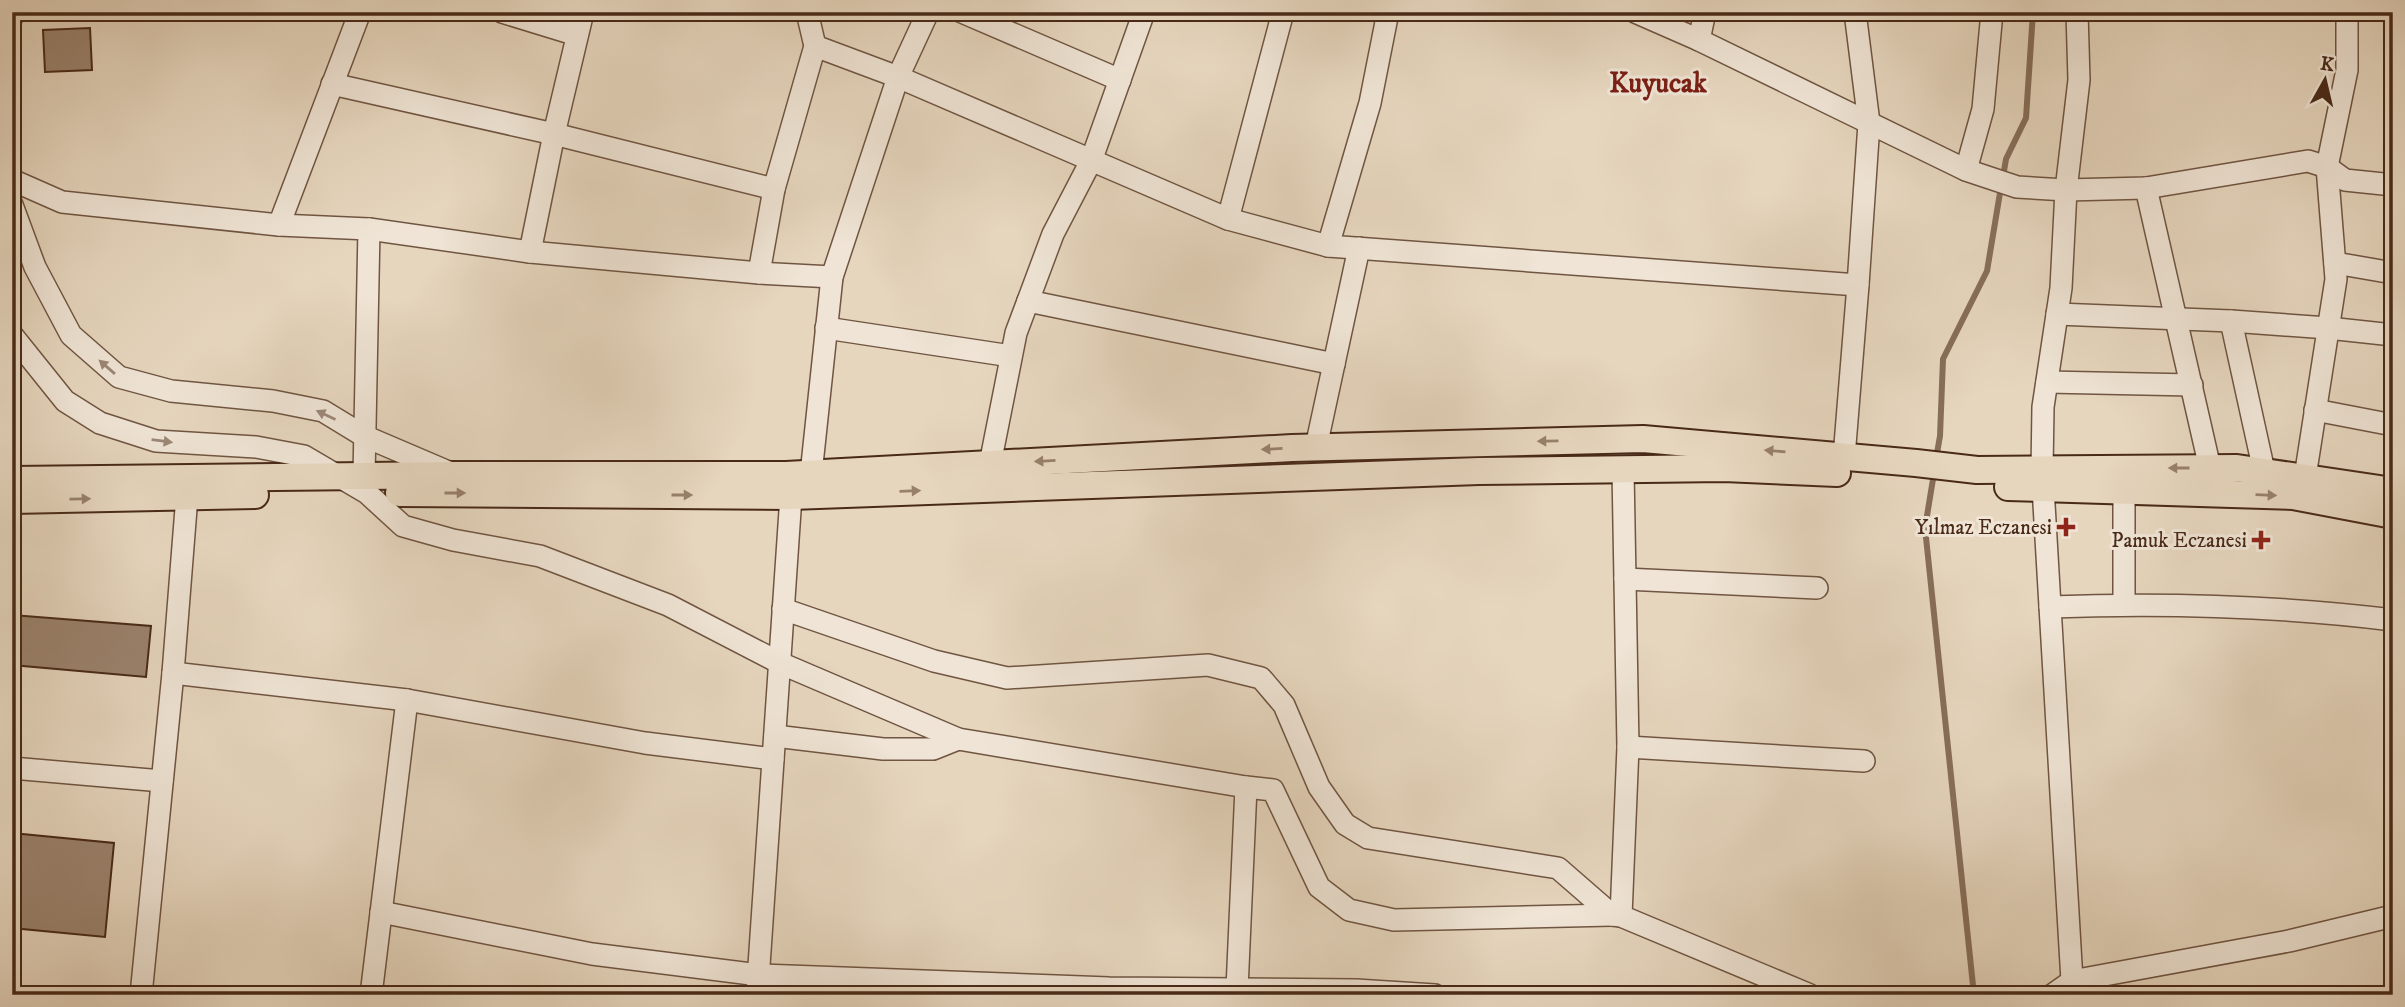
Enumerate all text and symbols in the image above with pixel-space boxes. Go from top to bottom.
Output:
north arrow [2290,46,2360,116]
text: K [2319,52,2336,77]
district label: Kuyucak [1609,66,1708,101]
one-way arrow [98,359,116,375]
one-way arrow [316,409,336,421]
one-way arrow [151,435,173,446]
one-way arrow [1537,436,1559,447]
one-way arrow [1260,444,1282,455]
one-way arrow [1764,445,1786,456]
one-way arrow [1033,456,1055,467]
one-way arrow [2168,463,2190,474]
one-way arrow [899,486,921,497]
one-way arrow [444,488,466,499]
one-way arrow [672,489,694,501]
one-way arrow [2256,490,2278,501]
one-way arrow [70,493,92,504]
place label: Yılmaz Eczanesi [1915,515,2052,541]
marker: Yılmaz Eczanesi [2058,519,2074,535]
place label: Pamuk Eczanesi [2111,528,2247,554]
marker: Pamuk Eczanesi [2253,532,2269,548]

